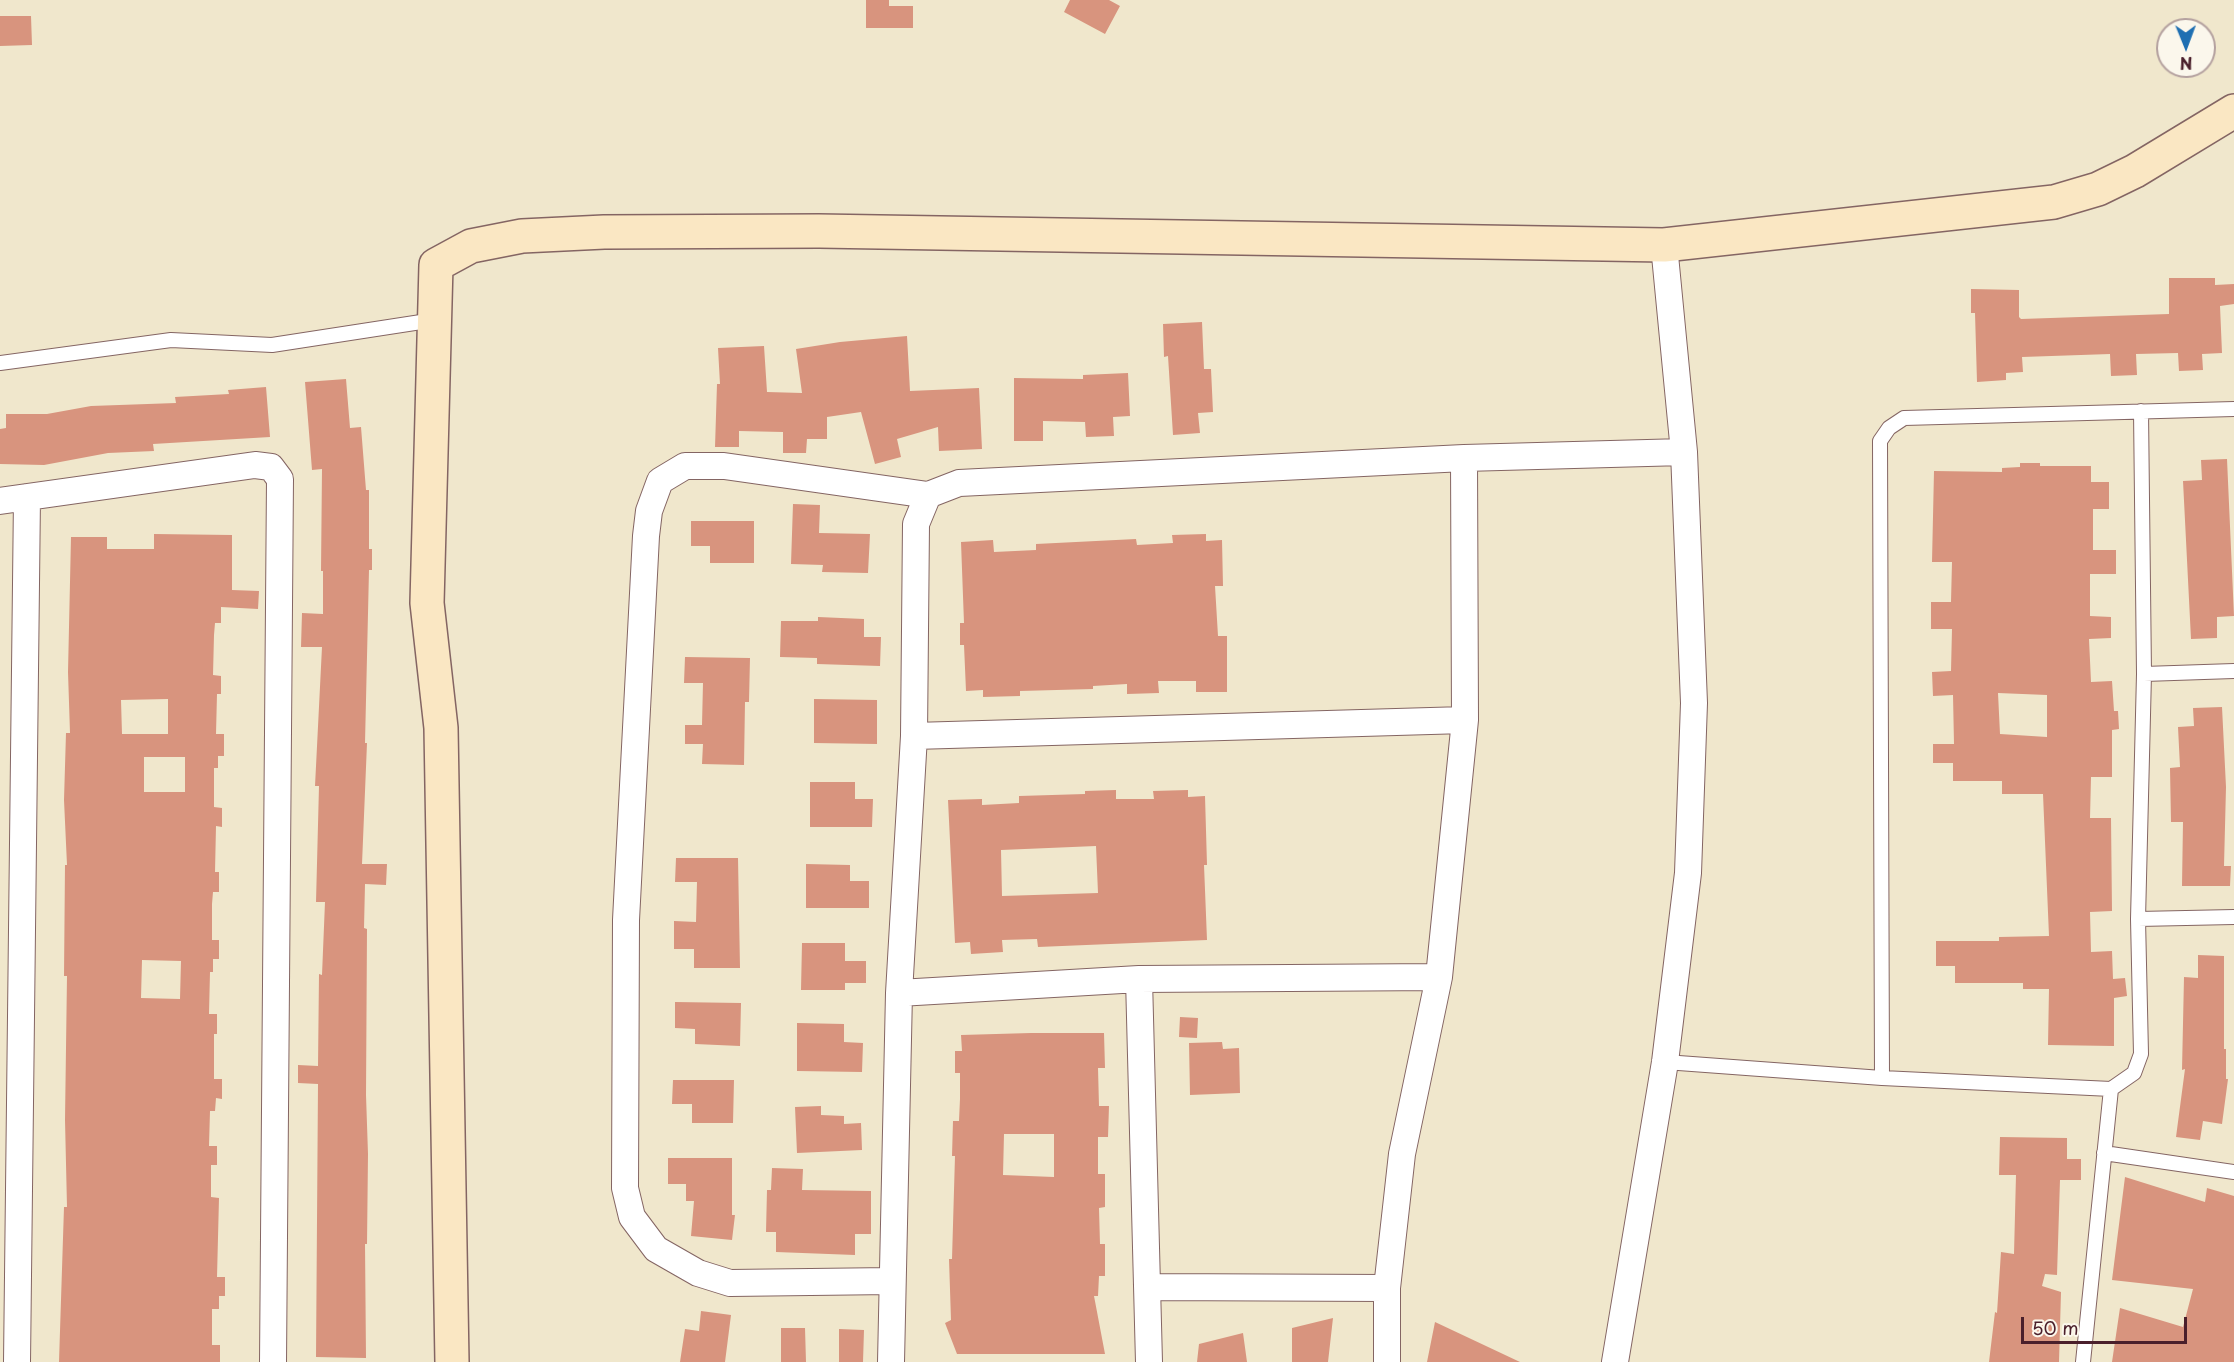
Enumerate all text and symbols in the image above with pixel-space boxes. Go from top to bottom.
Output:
north arrow [2156,18,2216,78]
text: N [2180,52,2193,76]
scale bar [2024,1305,2190,1343]
text: 50 m [2032,1314,2079,1341]

